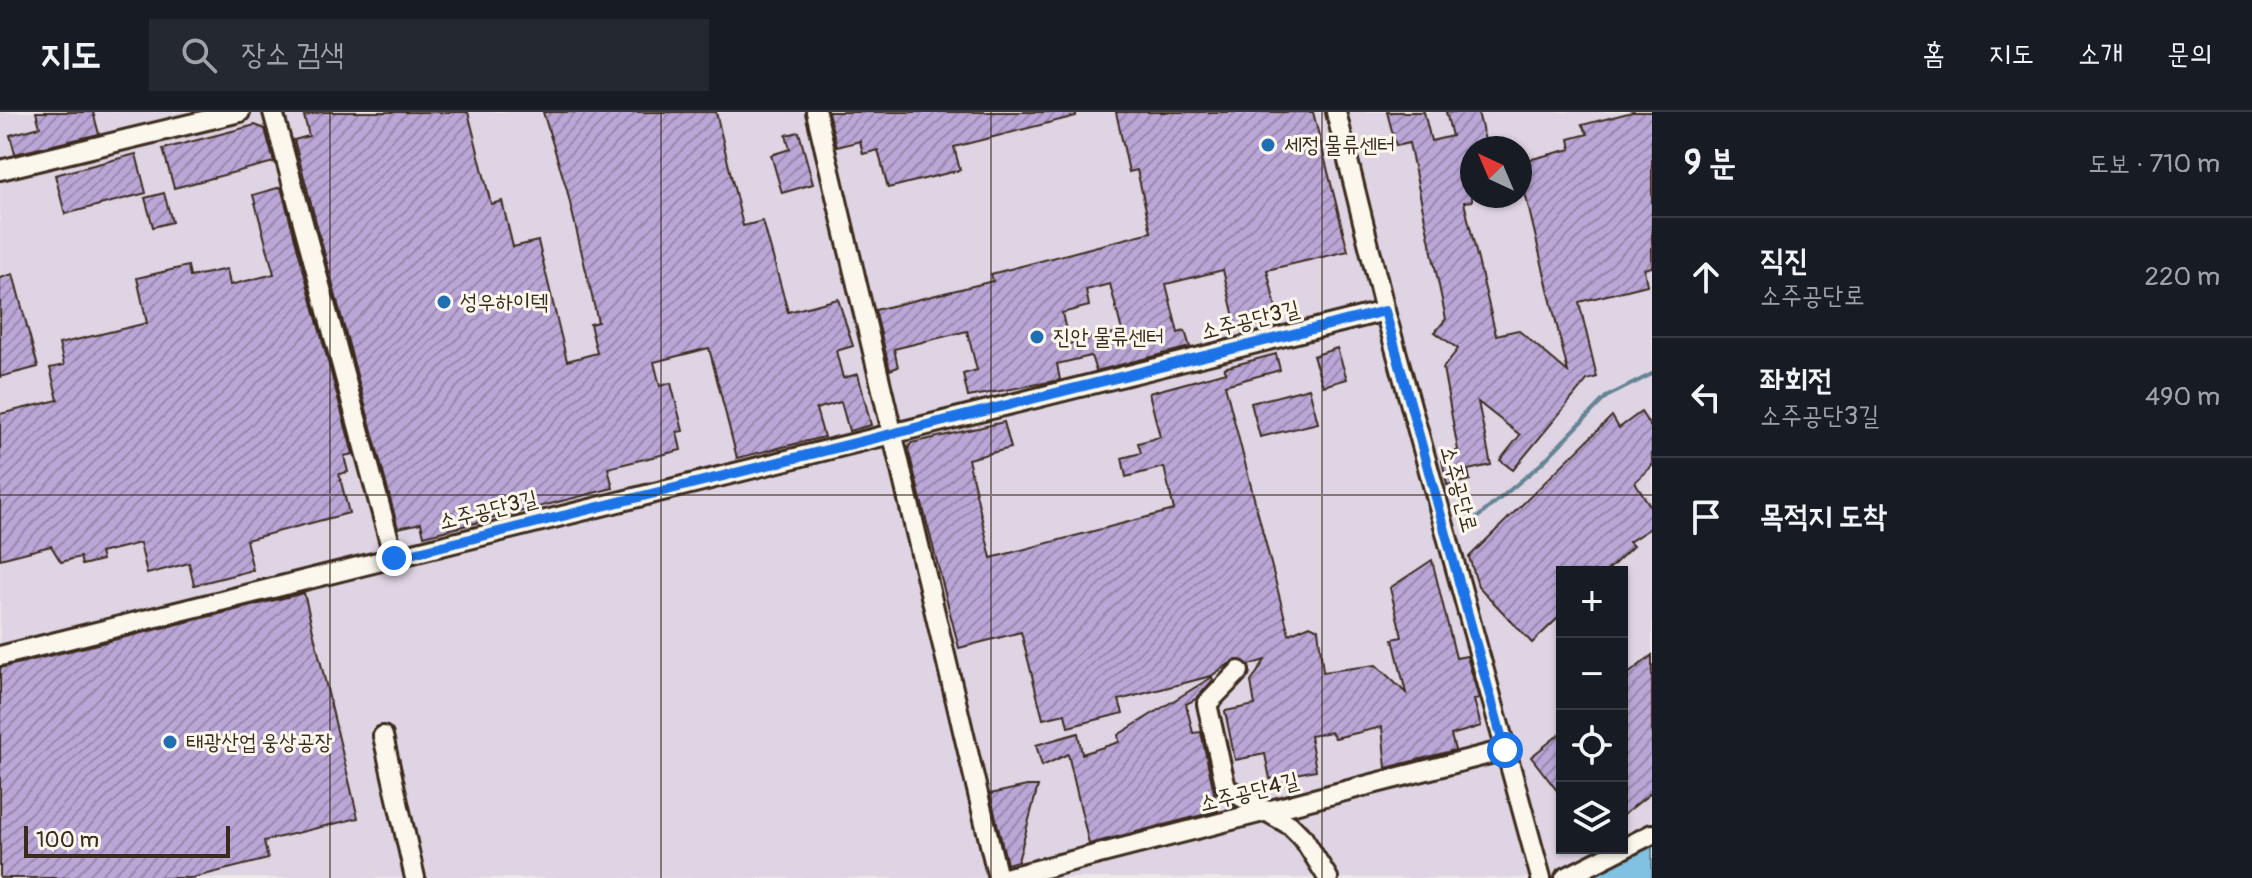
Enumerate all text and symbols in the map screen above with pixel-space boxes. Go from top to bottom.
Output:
search box [149,19,709,91]
text: 지도 [40,31,101,79]
icon: search [177,33,221,77]
text: 장소 검색 [241,36,344,73]
text: 홈 [1922,37,1945,72]
text: 지도 [1989,37,2034,72]
text: 소개 [2078,37,2123,72]
text: 문의 [2167,37,2212,72]
place label: 세정 물류센터 [1284,131,1395,159]
marker: 세정 물류센터 [1259,136,1277,154]
north arrow [1460,136,1532,208]
text: 9 분 [1684,142,1736,185]
text: 도보 · 710 m [2088,148,2220,180]
text: 직진 [1760,242,1808,279]
icon: ahead [1684,255,1728,299]
text: 220 m [2144,261,2220,293]
text: 소주공단로 [1760,280,1865,312]
place label: 성우하이텍 [460,288,549,316]
marker: 성우하이텍 [435,293,453,311]
street label: 소주공단3길 [1198,294,1303,346]
place label: 진안 물류센터 [1053,323,1164,351]
marker: 진안 물류센터 [1028,328,1046,346]
text: 좌회전 [1760,362,1832,399]
icon: left [1684,375,1728,419]
text: 490 m [2145,381,2220,413]
text: 소주공단3길 [1760,400,1879,432]
street label: 소주공단로 [1434,443,1484,535]
street label: 소주공단3길 [436,484,541,536]
icon: arrive [1684,495,1728,539]
text: 목적지 도착 [1760,498,1887,535]
route end [376,540,412,576]
map controls [1556,566,1628,854]
button: + [1556,566,1628,638]
button: − [1556,638,1628,710]
button: locate [1556,710,1628,782]
place label: 태광산업 웅상공장 [186,728,333,756]
route start [1487,732,1523,768]
marker: 태광산업 웅상공장 [161,733,179,751]
street label: 소주공단4길 [1196,766,1302,818]
button: layers [1556,782,1628,854]
scale bar [24,822,230,858]
text: 100 m [36,826,99,854]

